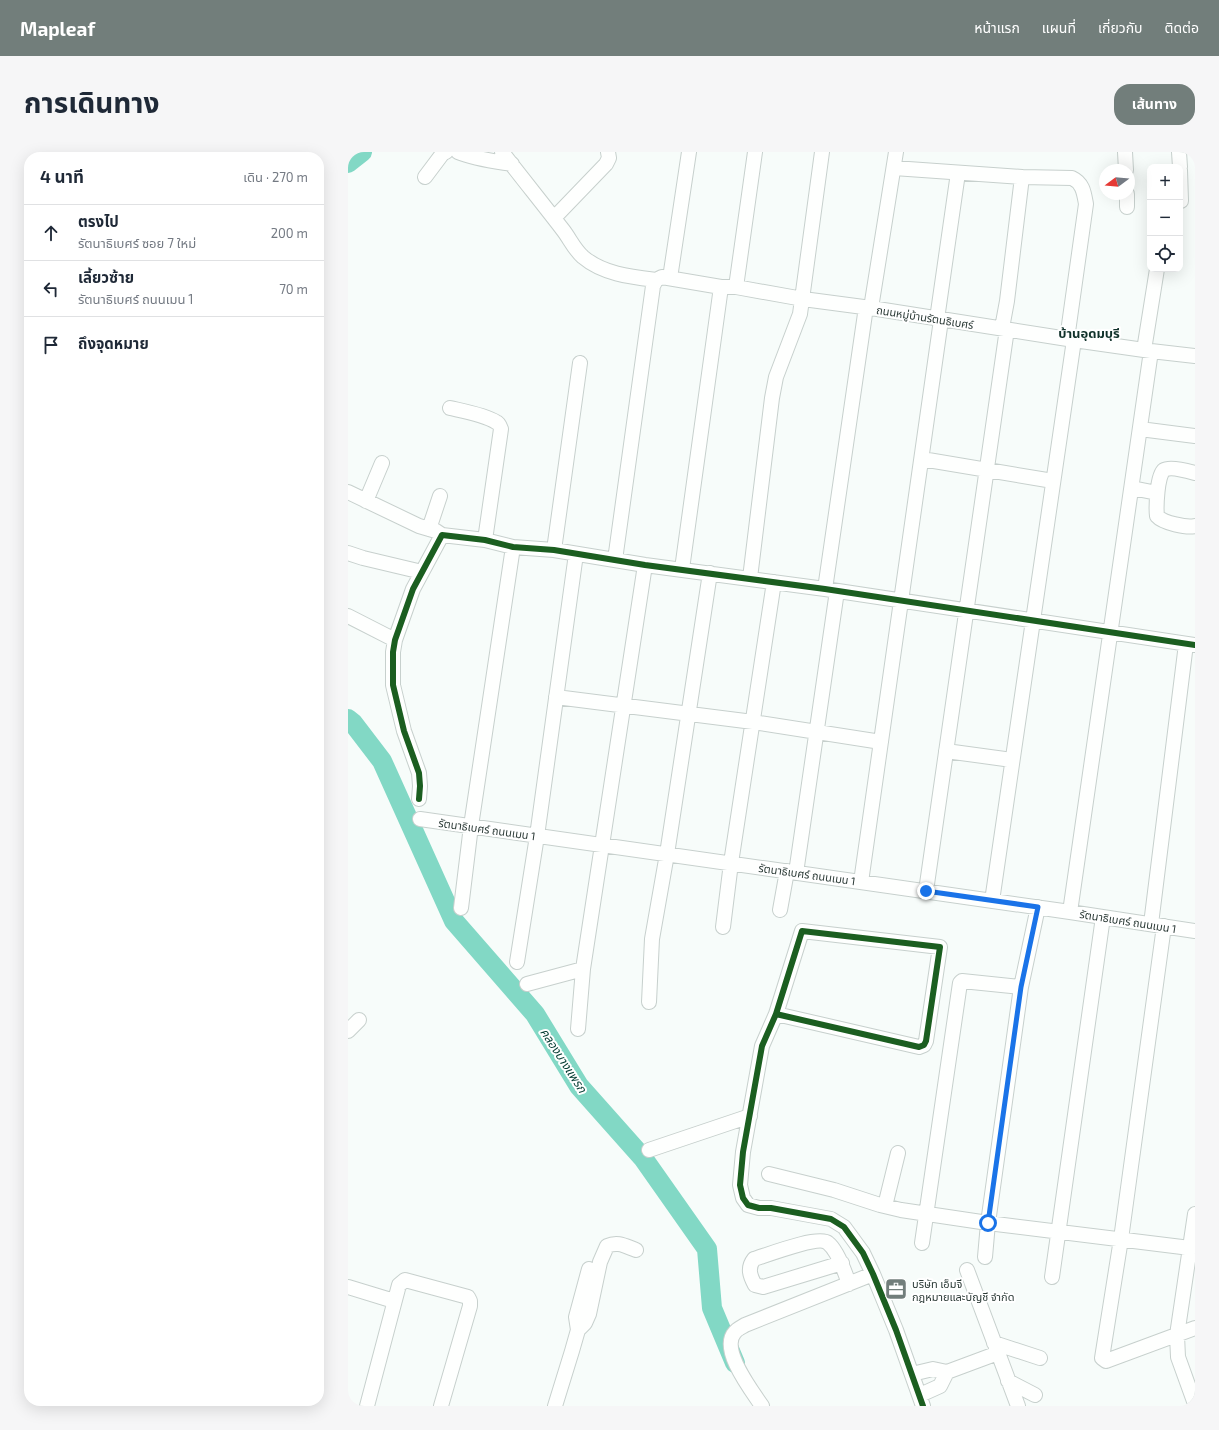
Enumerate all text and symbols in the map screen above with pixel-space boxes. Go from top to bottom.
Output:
text: Mapleaf [20,17,95,40]
text: หน้าแรก [974,19,1020,36]
text: แผนที่ [1042,19,1076,36]
text: เกี่ยวกับ [1098,19,1143,36]
text: ติดต่อ [1165,19,1199,36]
button: เส้นทาง [1114,84,1195,125]
text: การเดินทาง [24,85,159,119]
north arrow [1099,164,1135,200]
map controls [1147,164,1183,272]
button: + [1147,164,1183,200]
text: 4 นาที [40,166,84,186]
text: เดิน · 270 m [243,169,308,185]
button: − [1147,200,1183,236]
text: ตรงไป [78,212,119,230]
icon: ahead [40,222,62,244]
text: 200 m [271,225,308,241]
text: รัตนาธิเบศร์ ซอย 7 ใหม่ [78,235,196,251]
button: locate [1147,236,1183,272]
text: เลี้ยวซ้าย [78,268,134,286]
icon: left [40,278,62,300]
text: 70 m [279,281,308,297]
text: รัตนาธิเบศร์ ถนนเมน 1 [78,291,194,307]
street label: ถนนหมู่บ้านรัตนธิเบศร์ [875,303,975,332]
district label: บ้านอุดมบุรี [1058,325,1120,341]
icon: arrive [40,334,62,356]
text: ถึงจุดหมาย [78,334,149,352]
street label: รัตนาธิเบศร์ ถนนเมน 1 [438,816,536,842]
street label: รัตนาธิเบศร์ ถนนเมน 1 [758,861,856,887]
route end [917,882,935,900]
street label: รัตนาธิเบศร์ ถนนเมน 1 [1079,907,1177,935]
water label: คลองบางแพรก [538,1025,590,1096]
route start [979,1214,997,1232]
office icon: บริษัท เอ็มจี กฎหมายและบัญชี จำกัด [883,1276,909,1302]
place label: บริษัท เอ็มจี กฎหมายและบัญชี จำกัด [912,1277,1014,1303]

